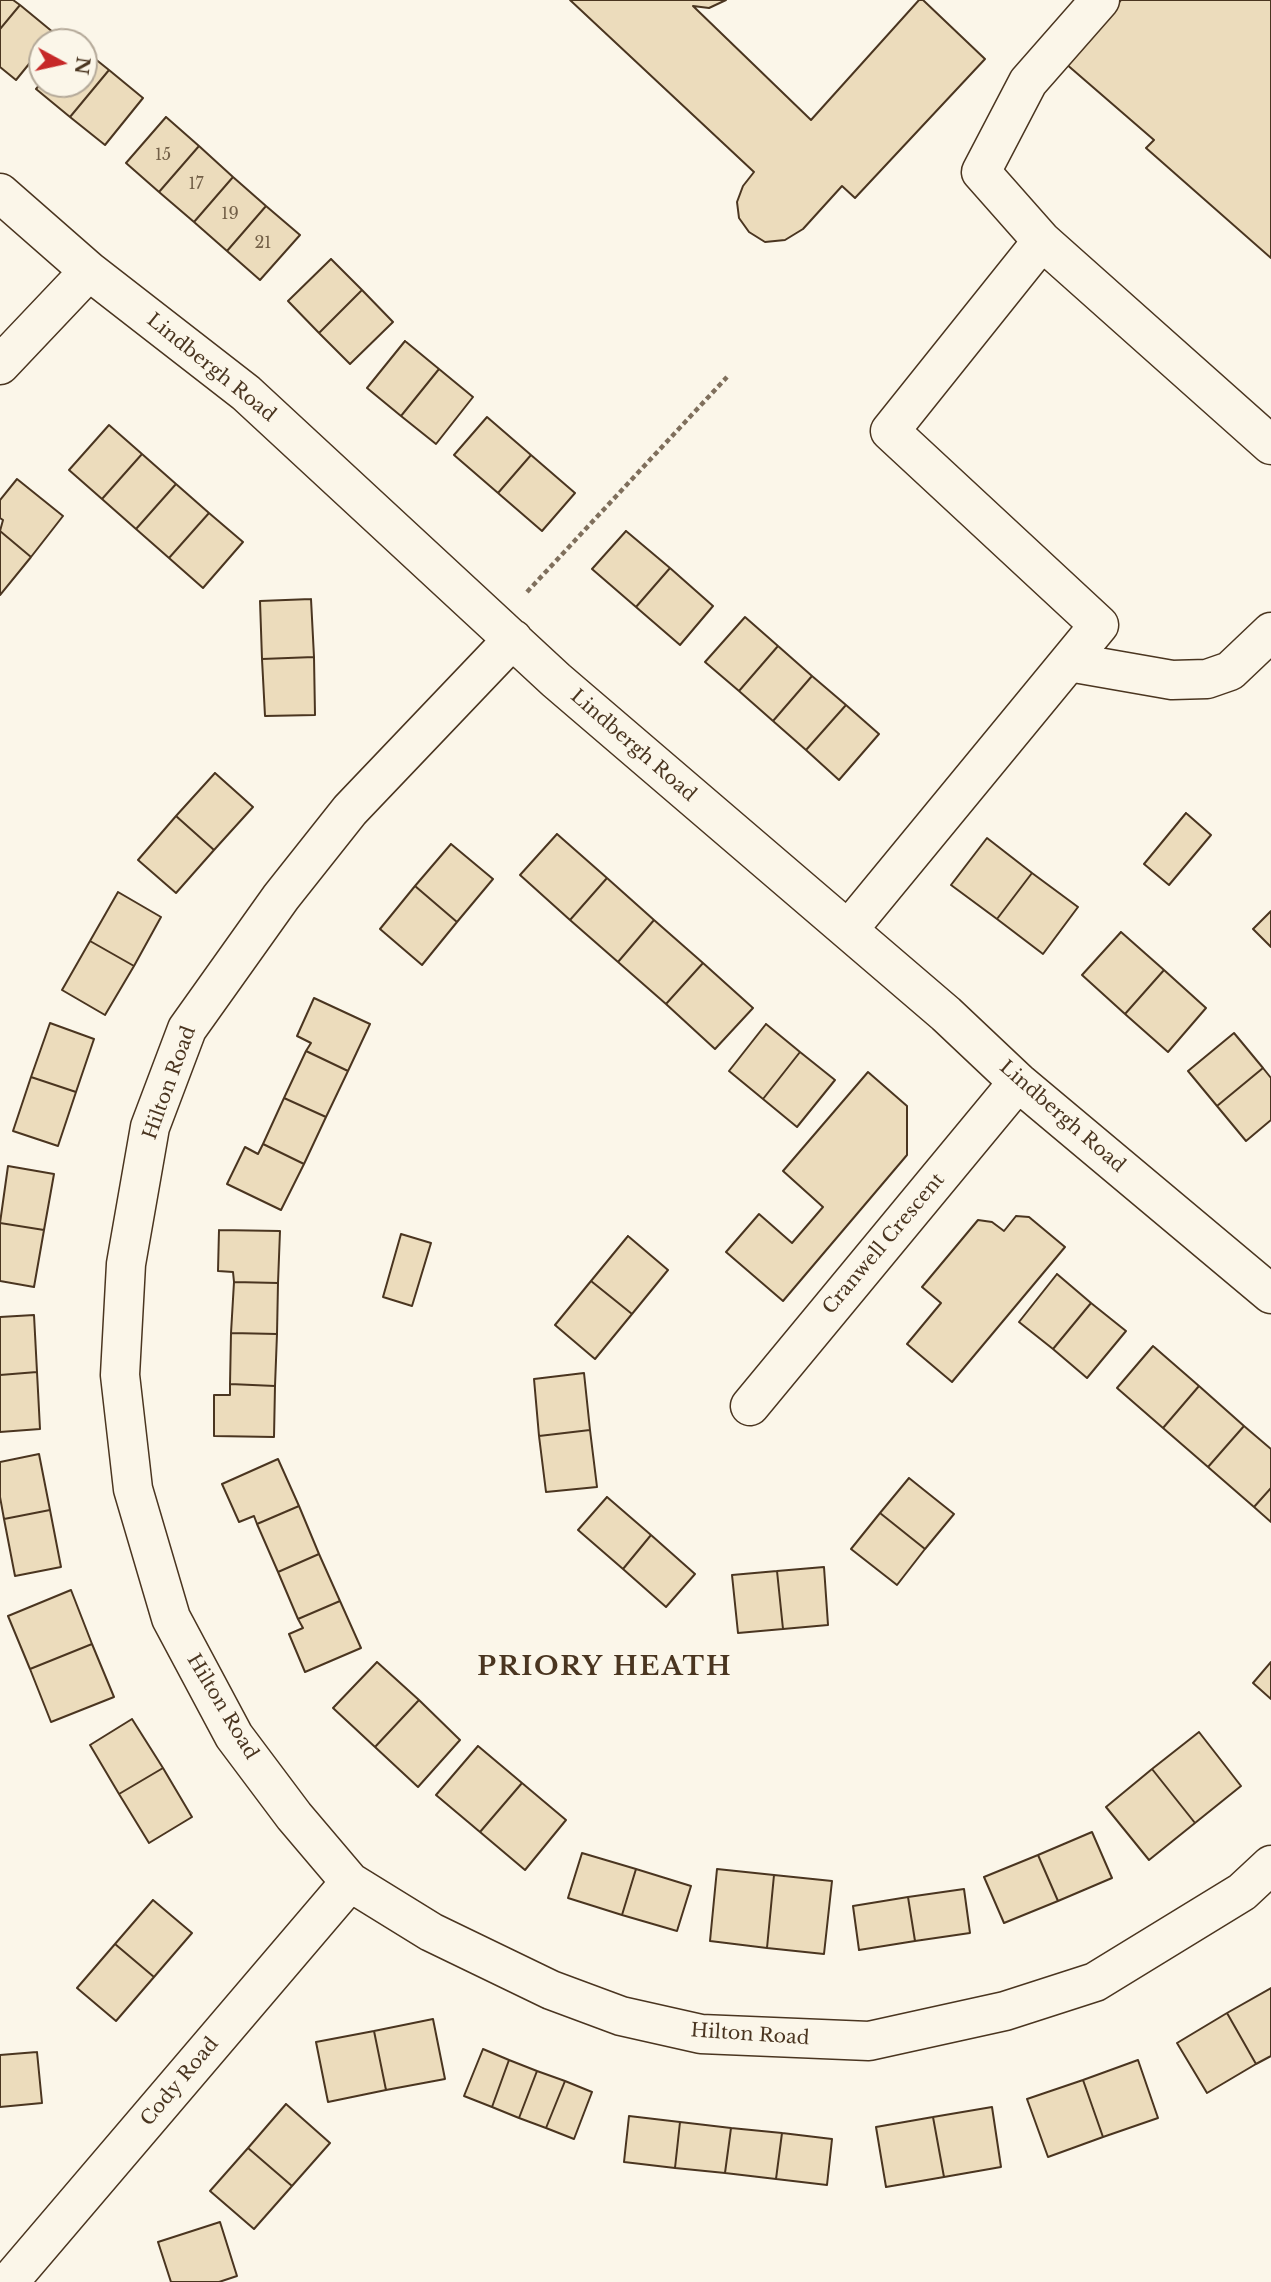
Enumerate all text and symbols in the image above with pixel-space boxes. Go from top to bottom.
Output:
north arrow [28,28,98,98]
text: N [70,55,95,76]
house number: 15 [155,145,171,165]
house number: 17 [188,174,204,194]
house number: 19 [221,204,239,224]
house number: 21 [255,233,271,253]
street label: Lindbergh Road [142,309,280,427]
street label: Lindbergh Road [566,685,700,807]
street label: Hilton Road [139,1023,201,1143]
street label: Lindbergh Road [995,1056,1129,1178]
street label: Cranwell Crescent [818,1169,950,1319]
street label: Hilton Road [182,1650,262,1764]
district label: PRIORY HEATH [479,1652,731,1684]
street label: Hilton Road [690,2019,810,2051]
street label: Cody Road [136,2033,224,2131]

